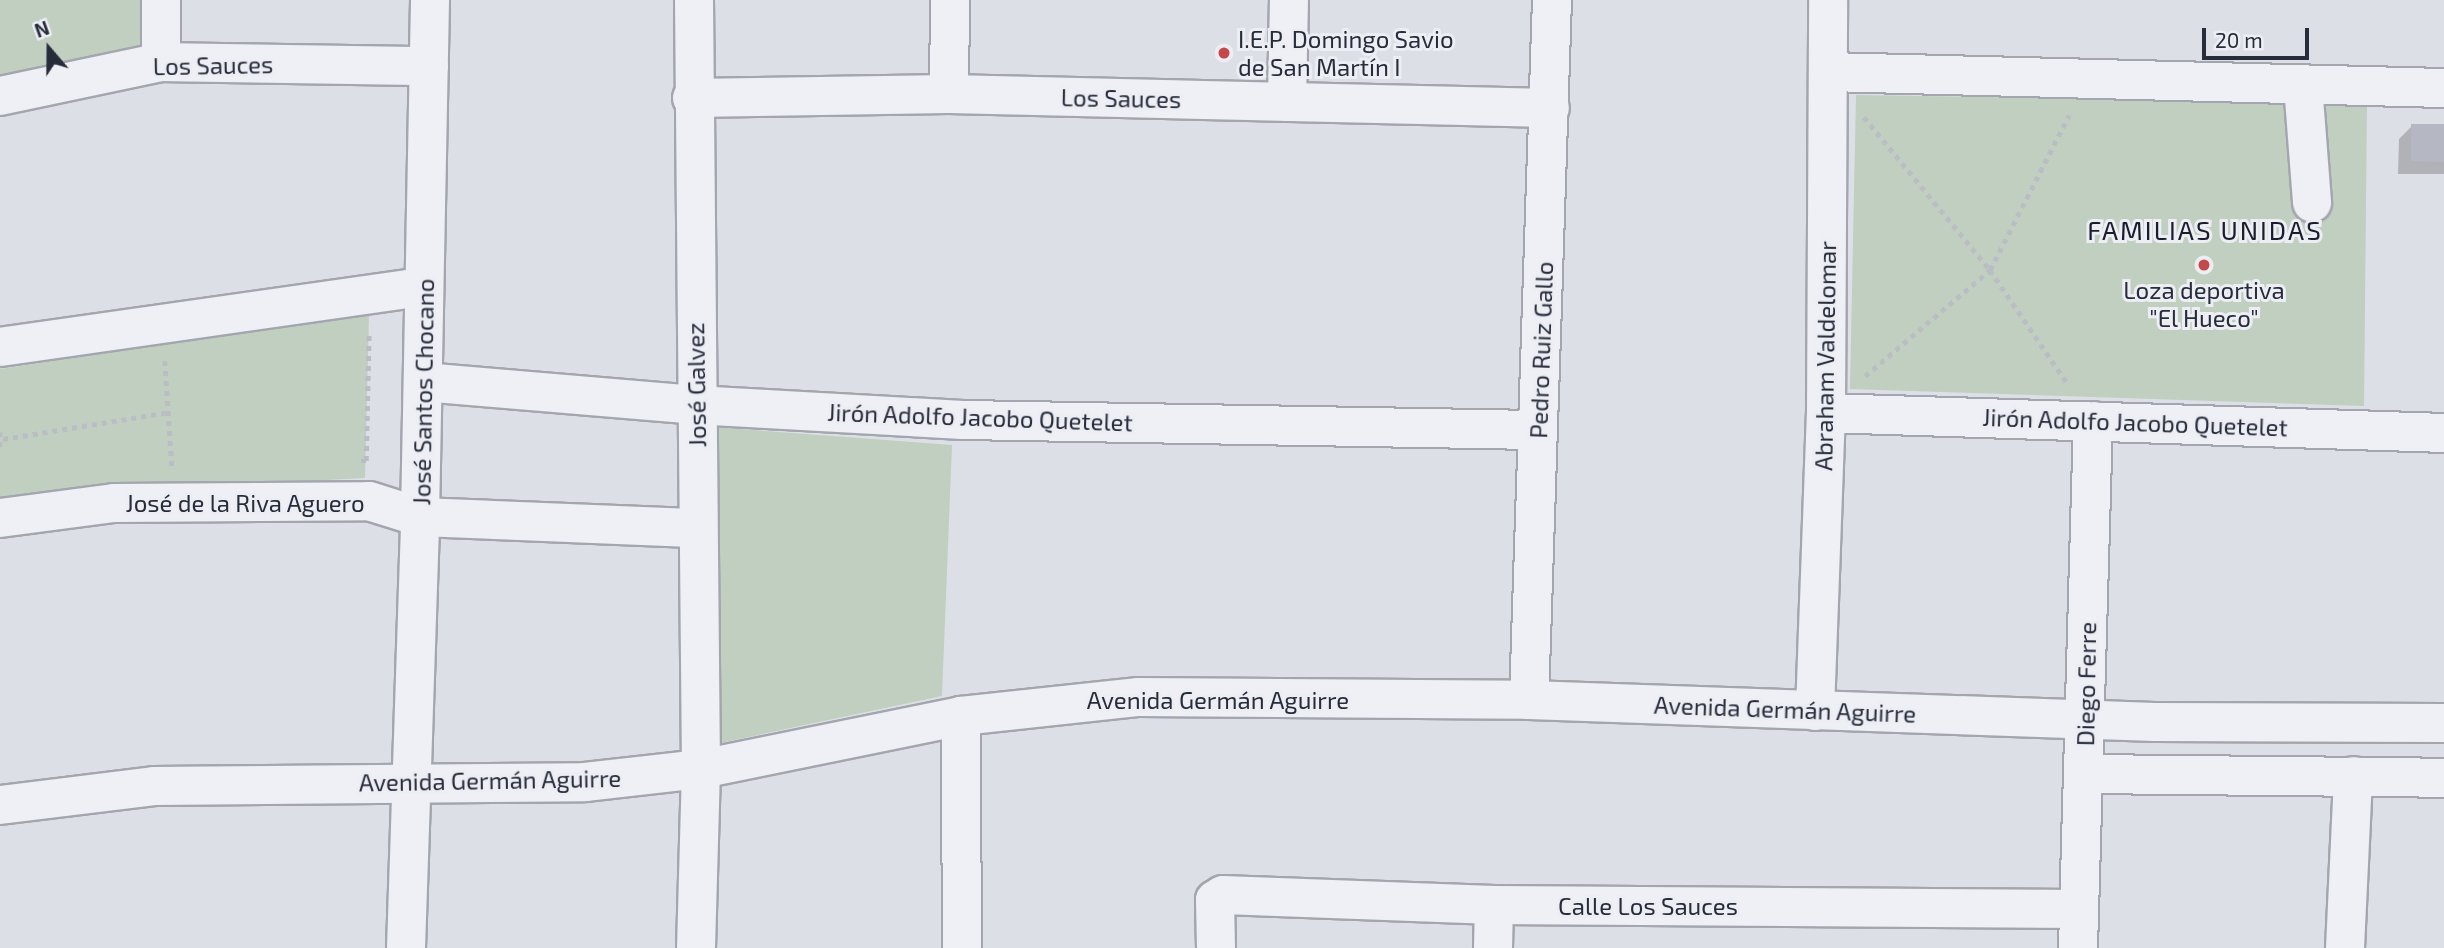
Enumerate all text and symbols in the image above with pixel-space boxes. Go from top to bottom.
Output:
north arrow [14,14,84,84]
scale bar [2206,14,2313,58]
text: N [31,16,52,42]
place label: I.E.P. Domingo Savio de San Martín I [1238,25,1454,81]
text: 20 m [2215,27,2263,52]
marker: I.E.P. Domingo Savio de San Martín I [1216,45,1232,61]
street label: Los Sauces [153,50,273,80]
street label: Los Sauces [1061,83,1181,113]
district label: FAMILIAS UNIDAS [2089,214,2321,246]
street label: Abraham Valdelomar [1809,241,1841,471]
marker: Loza deportiva "El Hueco" [2196,257,2212,273]
street label: Pedro Ruiz Gallo [1524,261,1558,439]
place label: Loza deportiva "El Hueco" [2123,276,2285,332]
street label: José Santos Chocano [407,278,439,506]
street label: José Galvez [681,322,711,448]
street label: Jirón Adolfo Jacobo Quetelet [826,397,1134,437]
street label: Jirón Adolfo Jacobo Quetelet [1981,402,2289,442]
street label: José de la Riva Aguero [125,489,365,517]
street label: Diego Ferre [2071,622,2101,746]
street label: Avenida Germán Aguirre [1087,686,1349,714]
street label: Avenida Germán Aguirre [1653,690,1917,728]
street label: Avenida Germán Aguirre [358,763,622,797]
street label: Calle Los Sauces [1558,892,1738,920]

